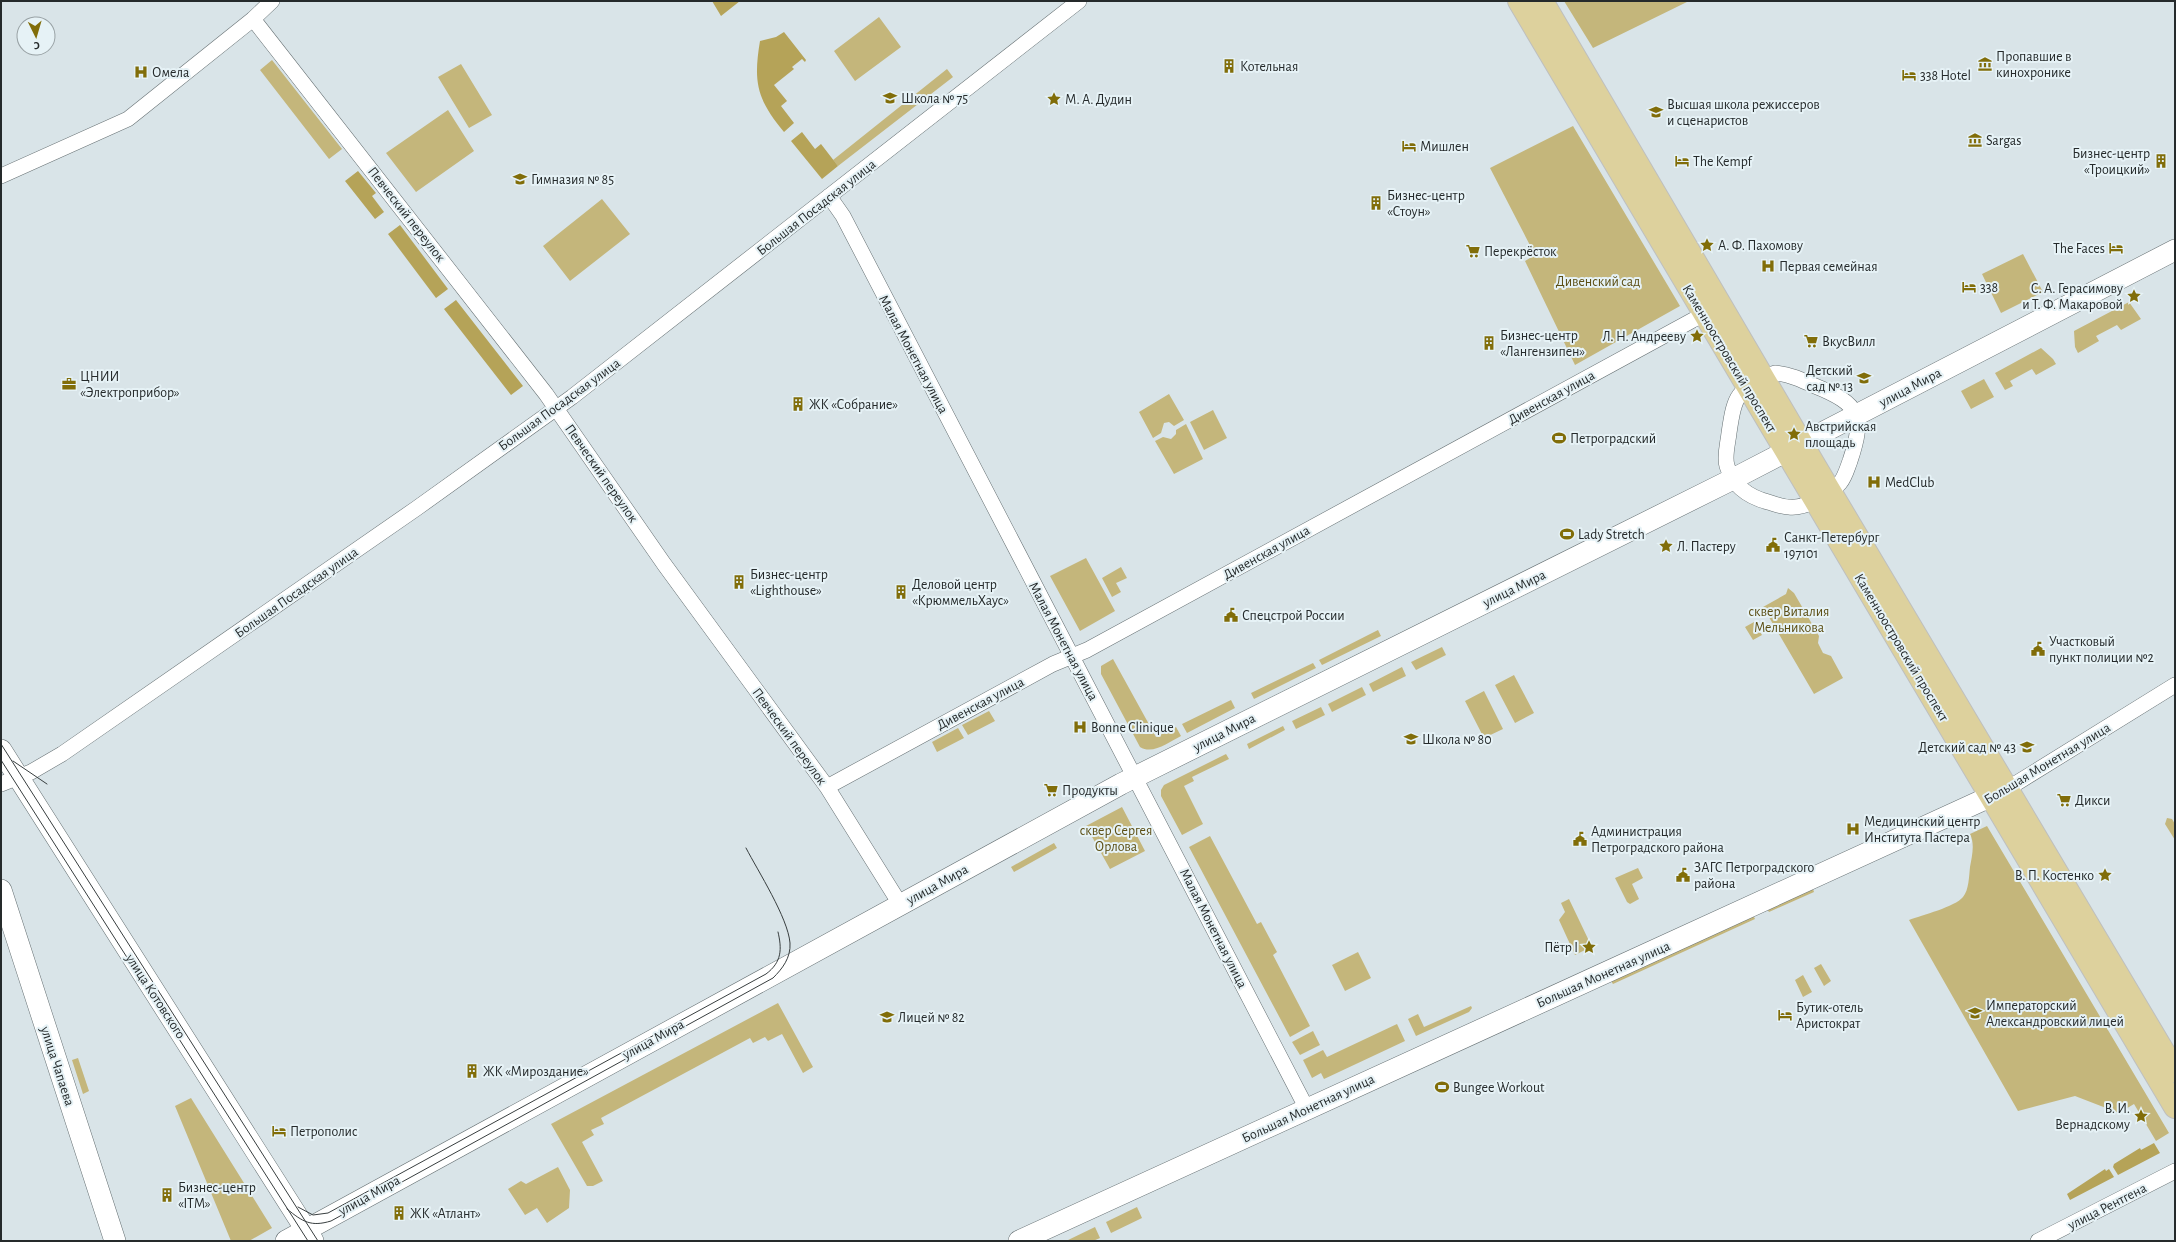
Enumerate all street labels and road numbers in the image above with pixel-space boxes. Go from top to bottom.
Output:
street label: Большая Посадская улица [754,157,879,258]
street label: Певческий переулок [365,164,448,265]
street label: Каменноостровский проспект [1679,282,1779,436]
street label: Малая Монетная улица [876,293,951,417]
street label: Большая Посадская улица [496,356,624,454]
street label: улица Мира [1876,365,1944,410]
street label: Дивенская улица [1506,368,1598,427]
street label: Певческий переулок [562,422,641,526]
street label: Дивенская улица [1221,523,1313,582]
street label: Большая Посадская улица [232,545,361,641]
street label: улица Мира [1480,567,1549,611]
street label: Каменноостровский проспект [1851,571,1951,725]
street label: Малая Монетная улица [1026,580,1101,704]
street label: Дивенская улица [934,675,1027,733]
street label: Певческий переулок [749,685,829,788]
street label: улица Мира [1190,711,1258,755]
street label: Большая Монетная улица [1982,720,2114,807]
street label: улица Мира [904,862,971,908]
street label: Малая Монетная улица [1177,866,1250,991]
street label: Большая Монетная улица [1535,939,1673,1011]
street label: улица Котовского [122,951,188,1042]
street label: улица Мира [620,1017,687,1063]
street label: улица Чапаева [37,1024,77,1108]
street label: Большая Монетная улица [1240,1072,1377,1146]
street label: улица Мира [336,1173,403,1219]
street label: улица Рентгена [2065,1181,2150,1233]

